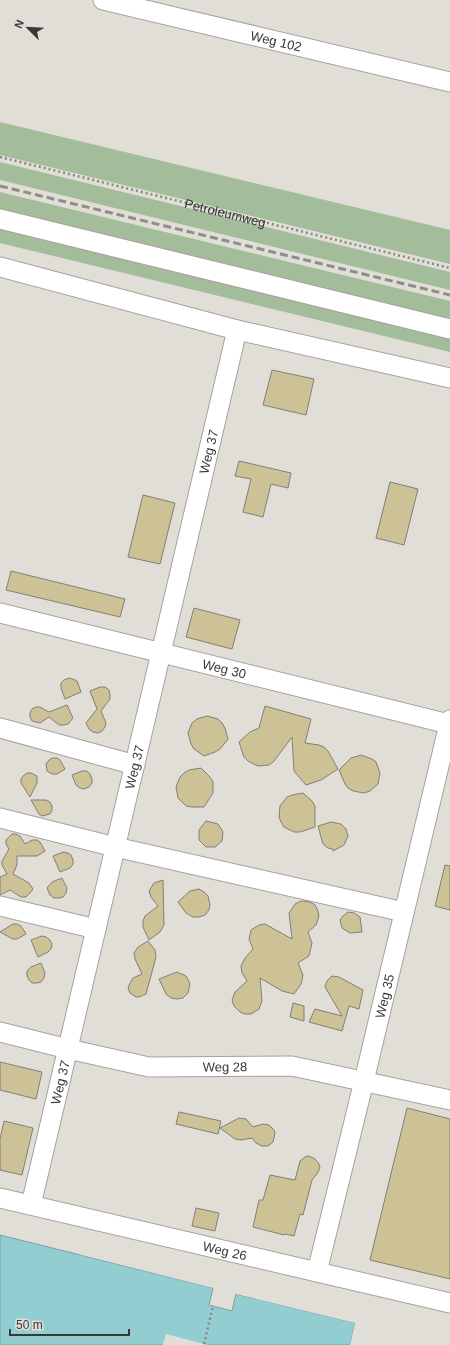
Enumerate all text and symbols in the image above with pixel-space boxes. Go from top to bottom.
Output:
north arrow [8,8,48,48]
text: N [12,18,26,30]
street label: Weg 102 [249,28,303,55]
street label: Petroleumweg [183,196,267,230]
street label: Weg 37 [196,428,221,475]
street label: Weg 30 [201,656,248,682]
street label: Weg 37 [122,744,147,791]
street label: Weg 35 [372,973,397,1020]
street label: Weg 37 [48,1059,73,1106]
street label: Weg 28 [203,1059,247,1075]
street label: Weg 26 [201,1239,248,1263]
scale bar [10,1311,129,1337]
text: 50 m [16,1318,43,1332]

